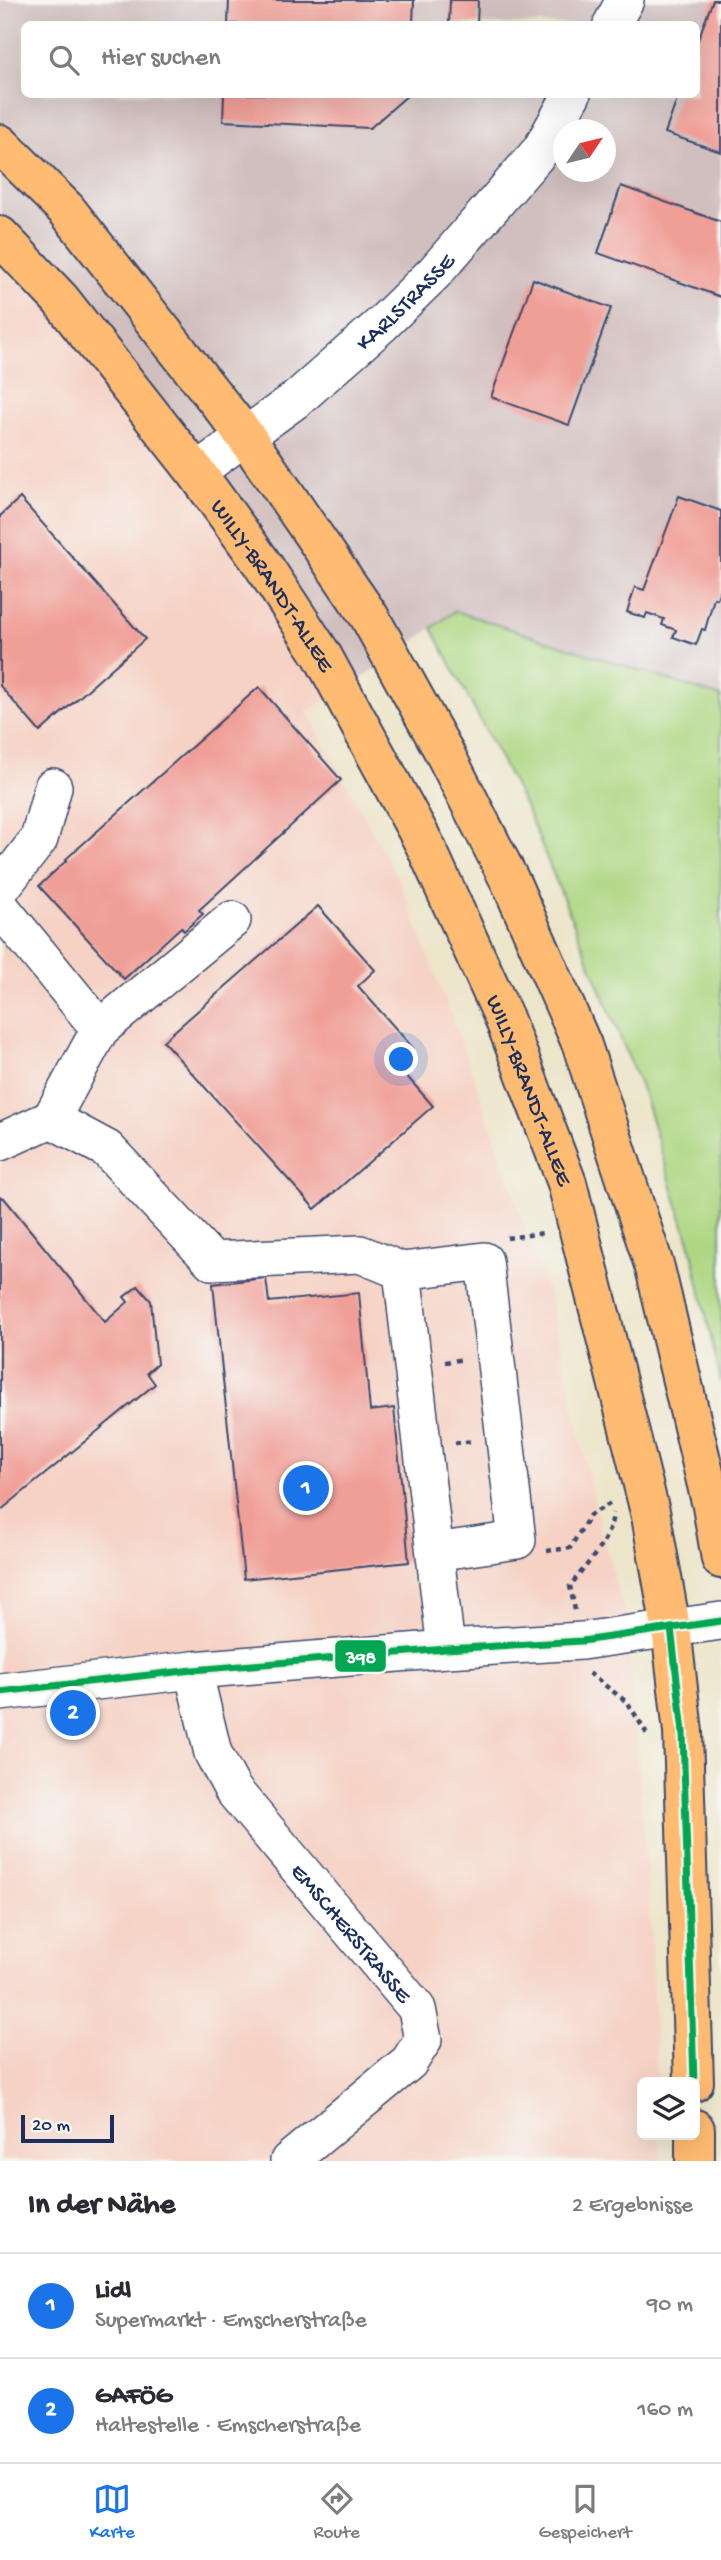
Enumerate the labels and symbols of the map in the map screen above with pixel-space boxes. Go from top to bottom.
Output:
north arrow [553,119,616,182]
street label: KARLSTRASSE [352,248,463,358]
street label: WILLY-BRANDT-ALLEE [203,495,339,679]
street label: WILLY-BRANDT-ALLEE [478,991,577,1192]
your location [384,1042,418,1076]
pin: 1 [283,1462,329,1514]
line badge: 398 [334,1639,387,1673]
text: 398 [345,1648,376,1671]
pin: 2 [50,1687,96,1739]
street label: EMSCHERSTRASSE [283,1859,417,2011]
scale bar [21,2112,114,2144]

